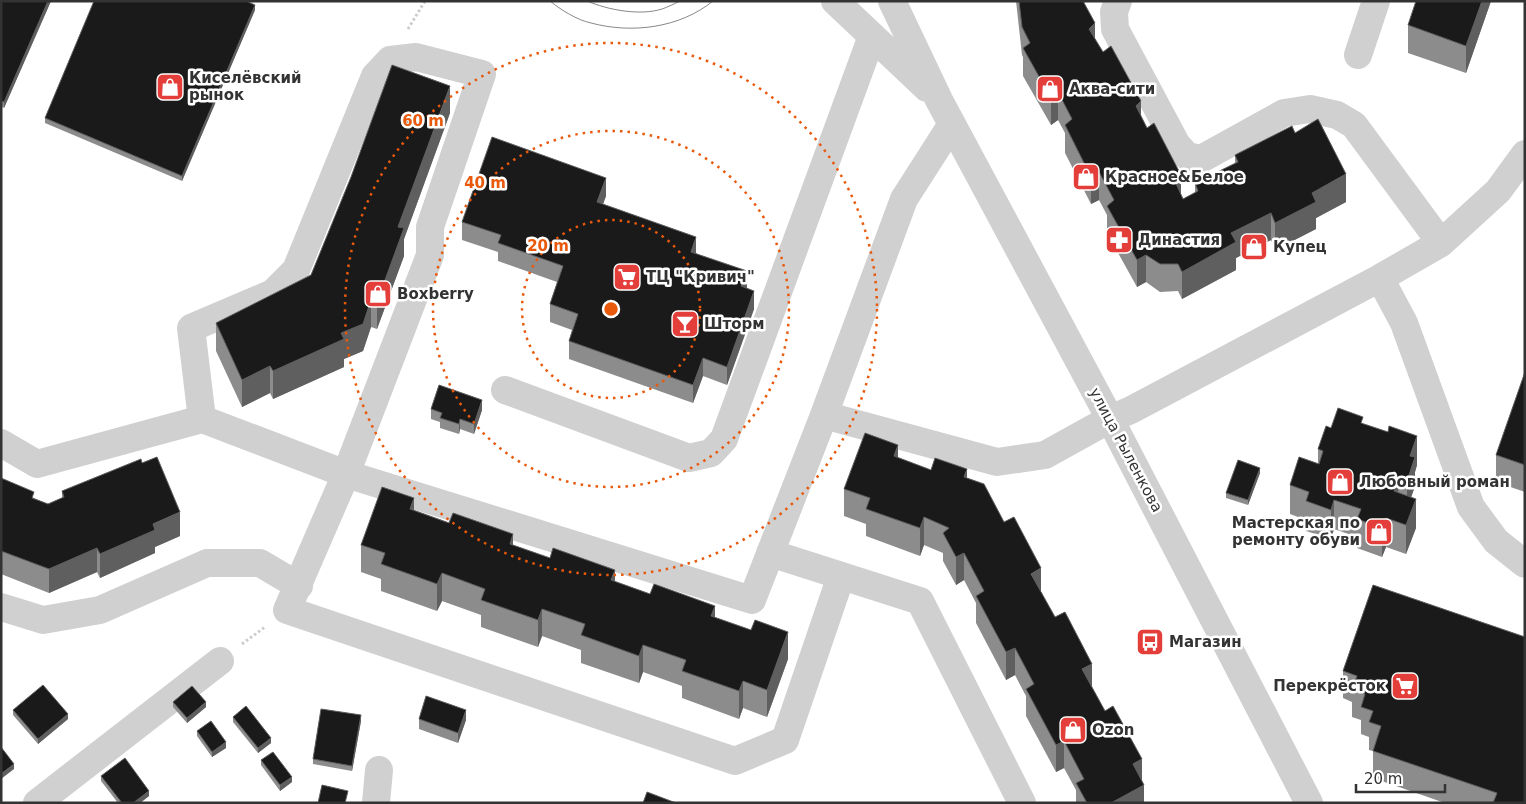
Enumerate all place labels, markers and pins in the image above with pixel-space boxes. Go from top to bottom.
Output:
place label: Киселёвский рынок [189,69,302,104]
shop icon: Киселёвский рынок [155,72,185,102]
shop icon: Аква-сити [1035,74,1065,104]
place label: Аква-сити [1069,80,1155,98]
shop icon: Красное&Белое [1071,162,1101,192]
place label: Красное&Белое [1105,168,1244,186]
pharmacy icon: Династия [1104,225,1134,255]
place label: Династия [1138,231,1220,249]
shop icon: Купец [1239,232,1269,262]
place label: Купец [1273,238,1327,256]
supermarket icon: ТЦ "Кривич" [612,262,642,292]
place label: ТЦ "Кривич" [646,268,755,286]
shop icon: Boxberry [363,279,393,309]
place label: Boxberry [397,285,474,303]
centre of rings [602,300,620,318]
bar icon: Шторм [670,309,700,339]
place label: Шторм [704,315,765,333]
shop icon: Любовный роман [1325,467,1355,497]
place label: Любовный роман [1359,473,1510,491]
place label: Мастерская по ремонту обуви [1232,514,1360,549]
shop icon: Мастерская по ремонту обуви [1364,517,1394,547]
bus stop icon: Магазин [1135,627,1165,657]
place label: Магазин [1169,633,1242,651]
supermarket icon: Перекрёсток [1390,671,1420,701]
place label: Перекрёсток [1273,677,1386,695]
shop icon: Ozon [1058,715,1088,745]
place label: Ozon [1092,721,1134,739]

